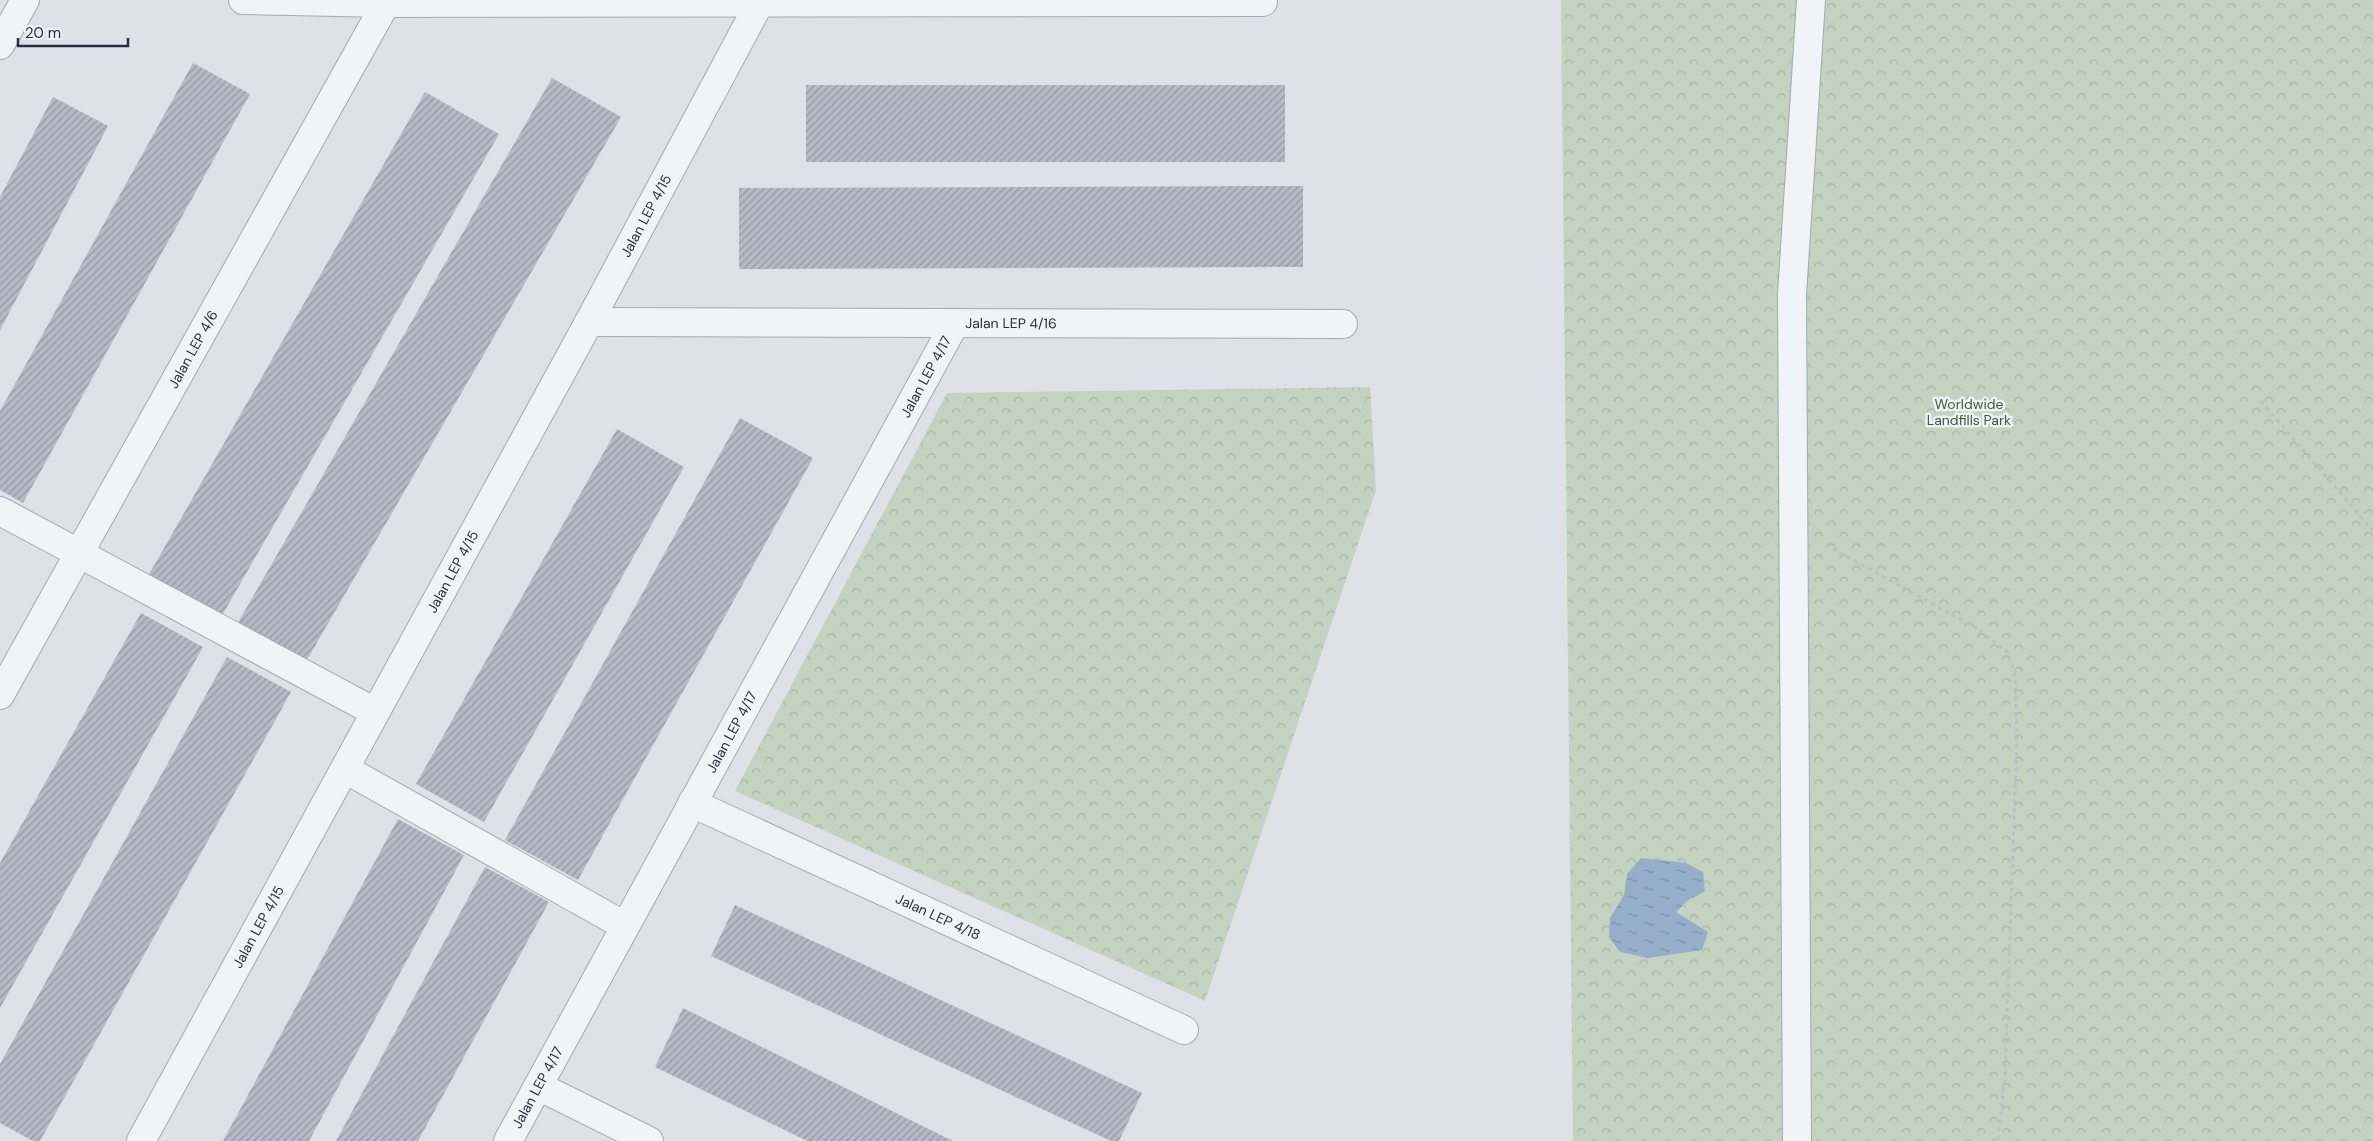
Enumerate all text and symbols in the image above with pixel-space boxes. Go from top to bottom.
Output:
scale bar [18,15,128,47]
text: 20 m [25,23,61,43]
street label: Jalan LEP 4/15 [616,171,675,260]
street label: Jalan LEP 4/6 [164,307,222,391]
street label: Jalan LEP 4/16 [965,314,1057,332]
street label: Jalan LEP 4/17 [896,333,955,421]
park label: Worldwide Landfills Park [1927,395,2011,429]
street label: Jalan LEP 4/15 [423,527,482,616]
street label: Jalan LEP 4/17 [702,688,761,776]
street label: Jalan LEP 4/15 [228,883,288,971]
street label: Jalan LEP 4/18 [893,889,983,944]
street label: Jalan LEP 4/17 [508,1044,567,1131]

